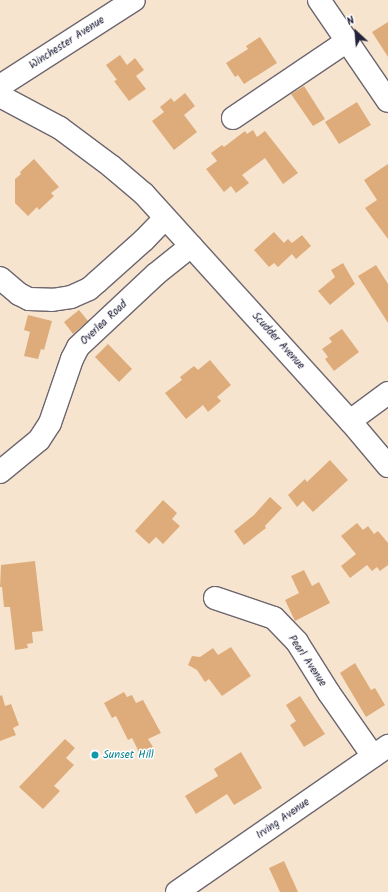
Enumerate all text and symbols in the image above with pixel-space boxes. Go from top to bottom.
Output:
north arrow [336,12,376,52]
text: N [344,12,358,31]
street label: Winchester Avenue [27,14,107,72]
street label: Overlea Road [78,298,130,348]
street label: Scudder Avenue [249,310,307,372]
street label: Pearl Avenue [285,633,329,689]
place label: Sunset Hill [103,748,154,762]
marker: Sunset Hill [90,750,100,760]
street label: Irving Avenue [254,796,312,842]

